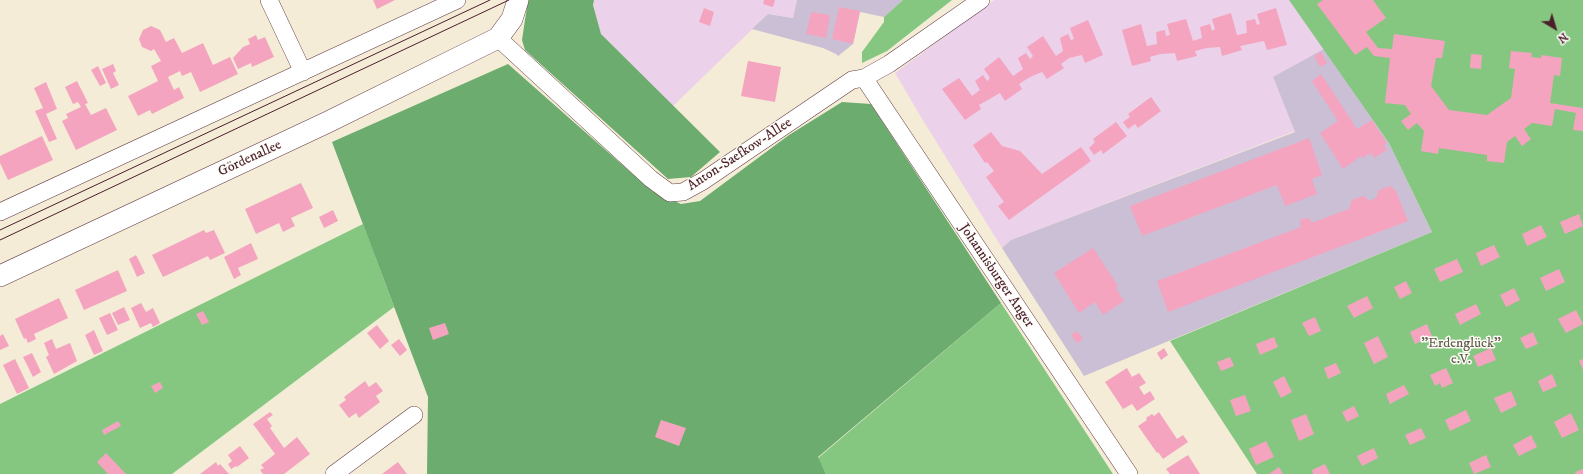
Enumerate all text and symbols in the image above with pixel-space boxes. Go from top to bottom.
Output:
north arrow [1535,8,1575,48]
text: N [1555,29,1570,46]
street label: Anton-Saefkow-Allee [685,115,795,195]
street label: Gördenallee [216,137,284,181]
street label: Johannisburger Anger [955,221,1037,331]
park label: "Erdenglück" e.V. [1421,336,1501,368]

